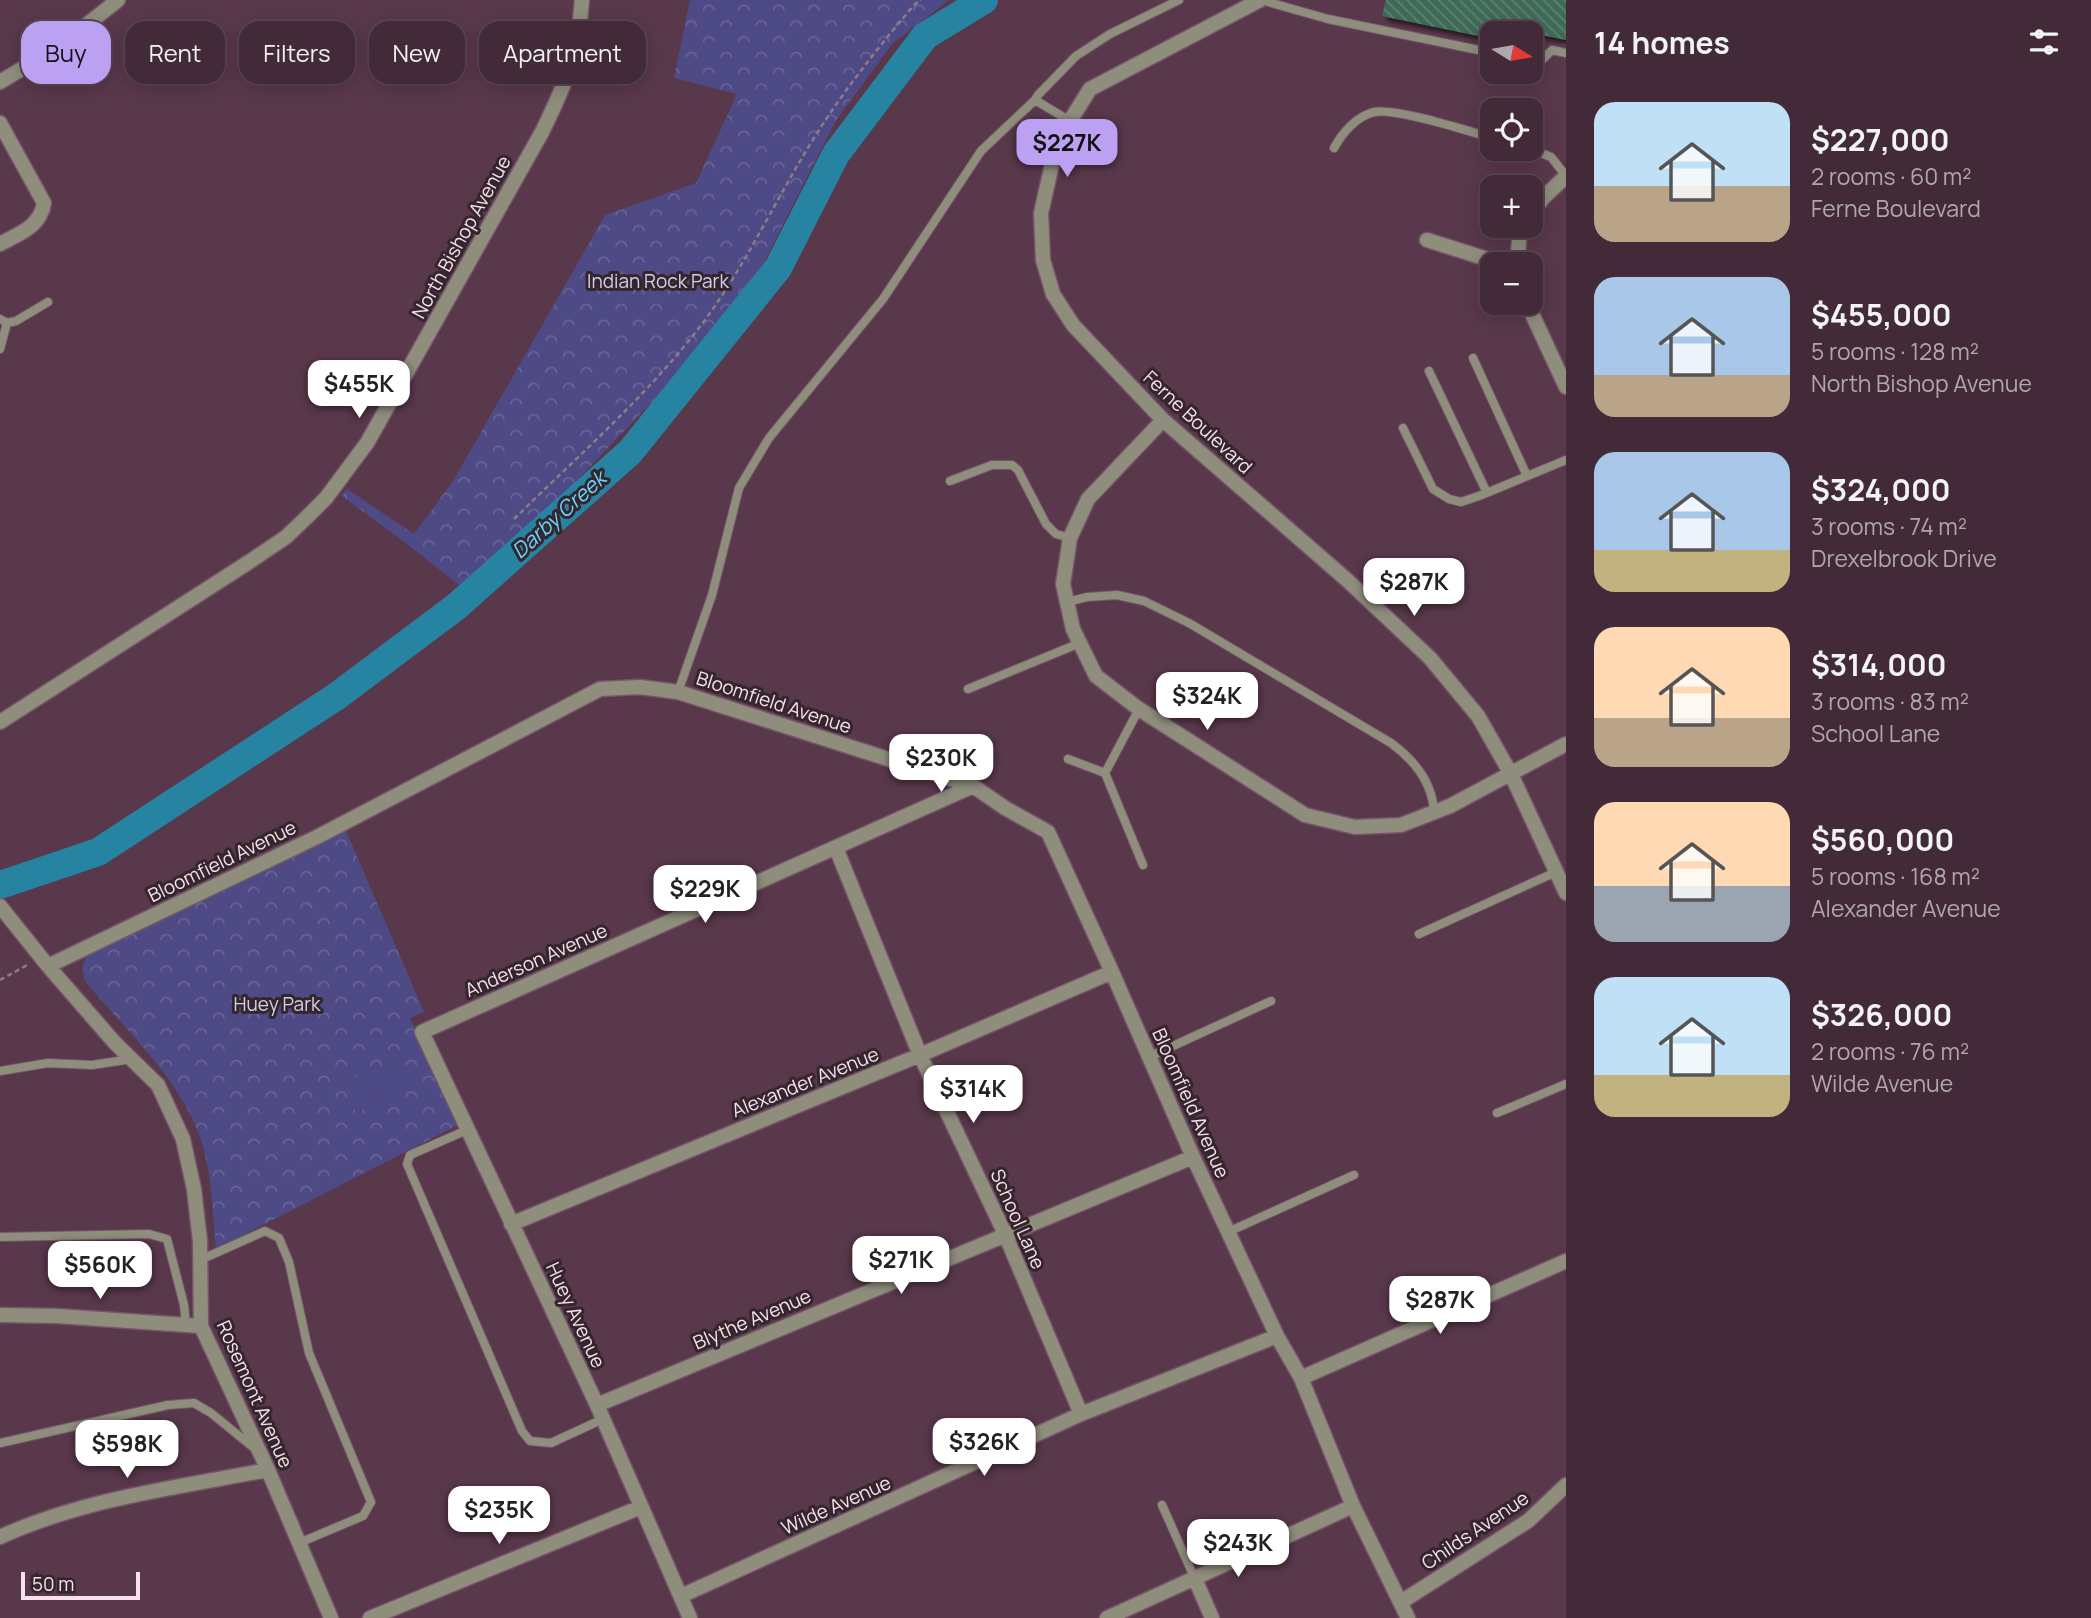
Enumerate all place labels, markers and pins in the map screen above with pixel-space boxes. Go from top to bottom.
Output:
pin: $227K [1018,120,1116,179]
pin: $455K [310,360,408,420]
pin: $287K [1365,558,1463,618]
pin: $324K [1158,672,1256,732]
pin: $230K [892,734,990,794]
pin: $229K [656,866,754,925]
pin: $314K [924,1066,1022,1125]
pin: $271K [852,1236,950,1296]
pin: $560K [51,1242,149,1301]
pin: $287K [1391,1276,1489,1336]
pin: $326K [935,1418,1033,1478]
pin: $598K [78,1420,176,1480]
pin: $235K [450,1486,548,1546]
pin: $243K [1189,1520,1287,1579]

